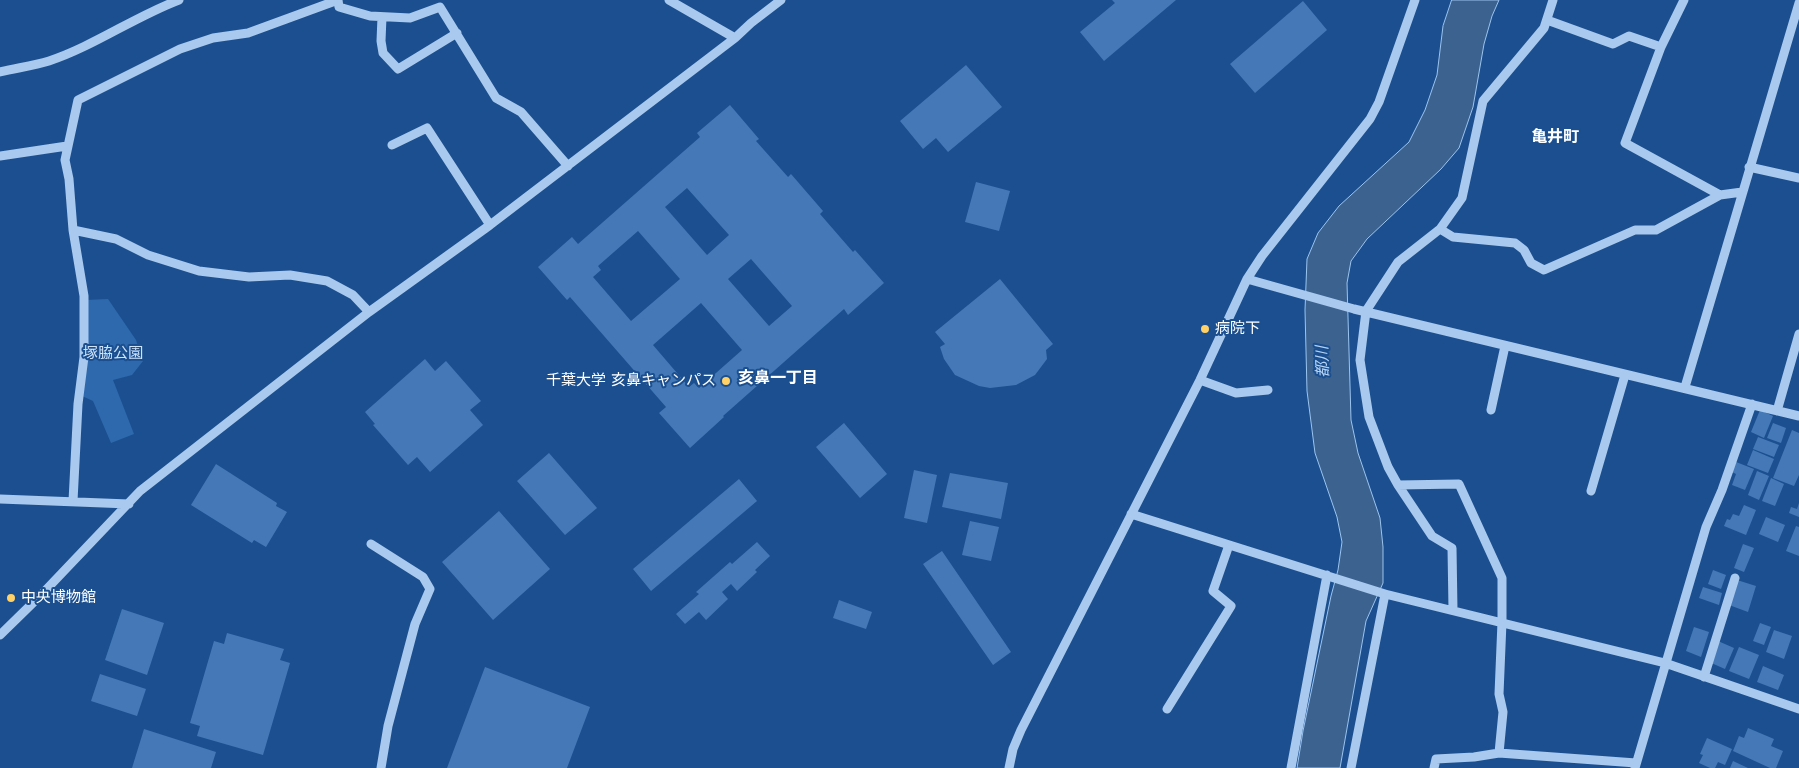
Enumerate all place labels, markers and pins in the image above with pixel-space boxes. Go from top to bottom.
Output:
place label: 病院下 [1215,320,1260,338]
marker: 病院下 [1199,323,1211,335]
place label: 千葉大学 亥鼻キャンパス [546,372,716,390]
marker: 千葉大学 亥鼻キャンパス [720,375,732,387]
place label: 中央博物館 [21,589,96,607]
marker: 中央博物館 [5,592,17,604]

